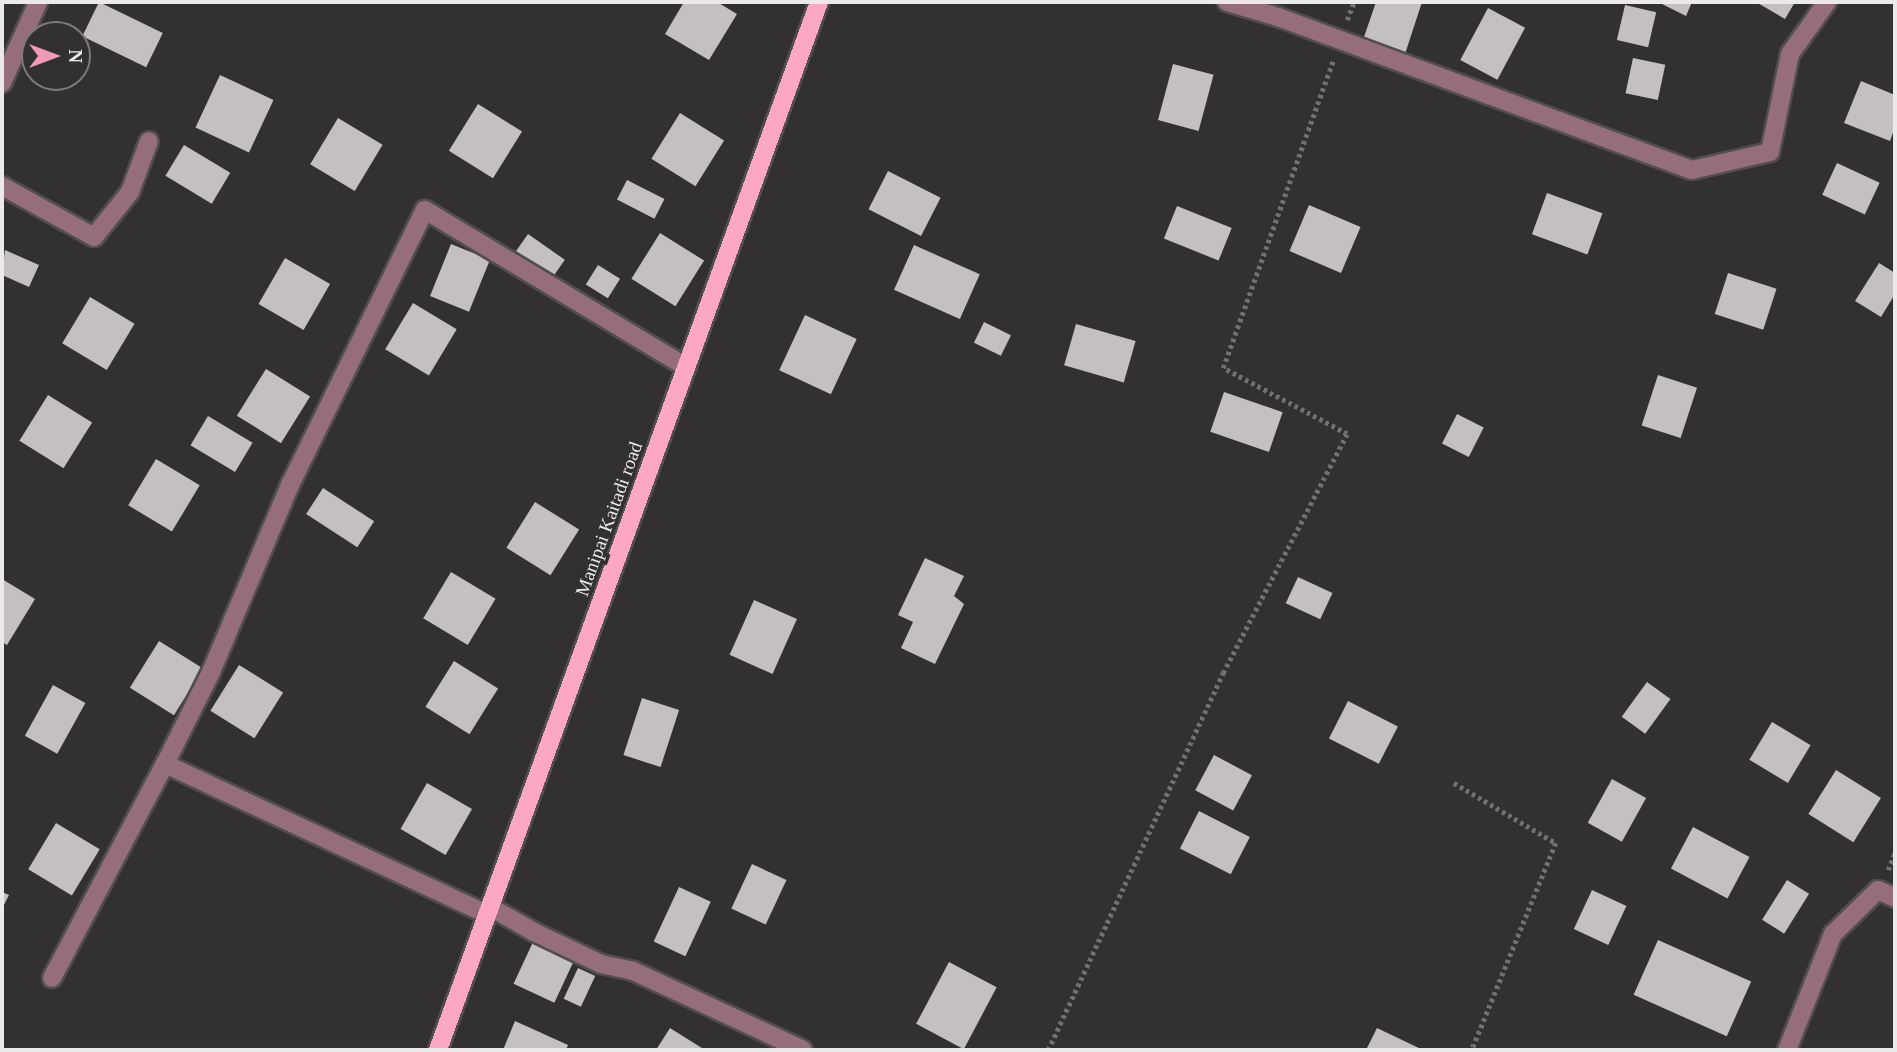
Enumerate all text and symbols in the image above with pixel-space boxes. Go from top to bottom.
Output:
north arrow [21,21,91,91]
text: N [65,49,86,63]
street label: Manipai Kaitadi road [570,439,648,599]

